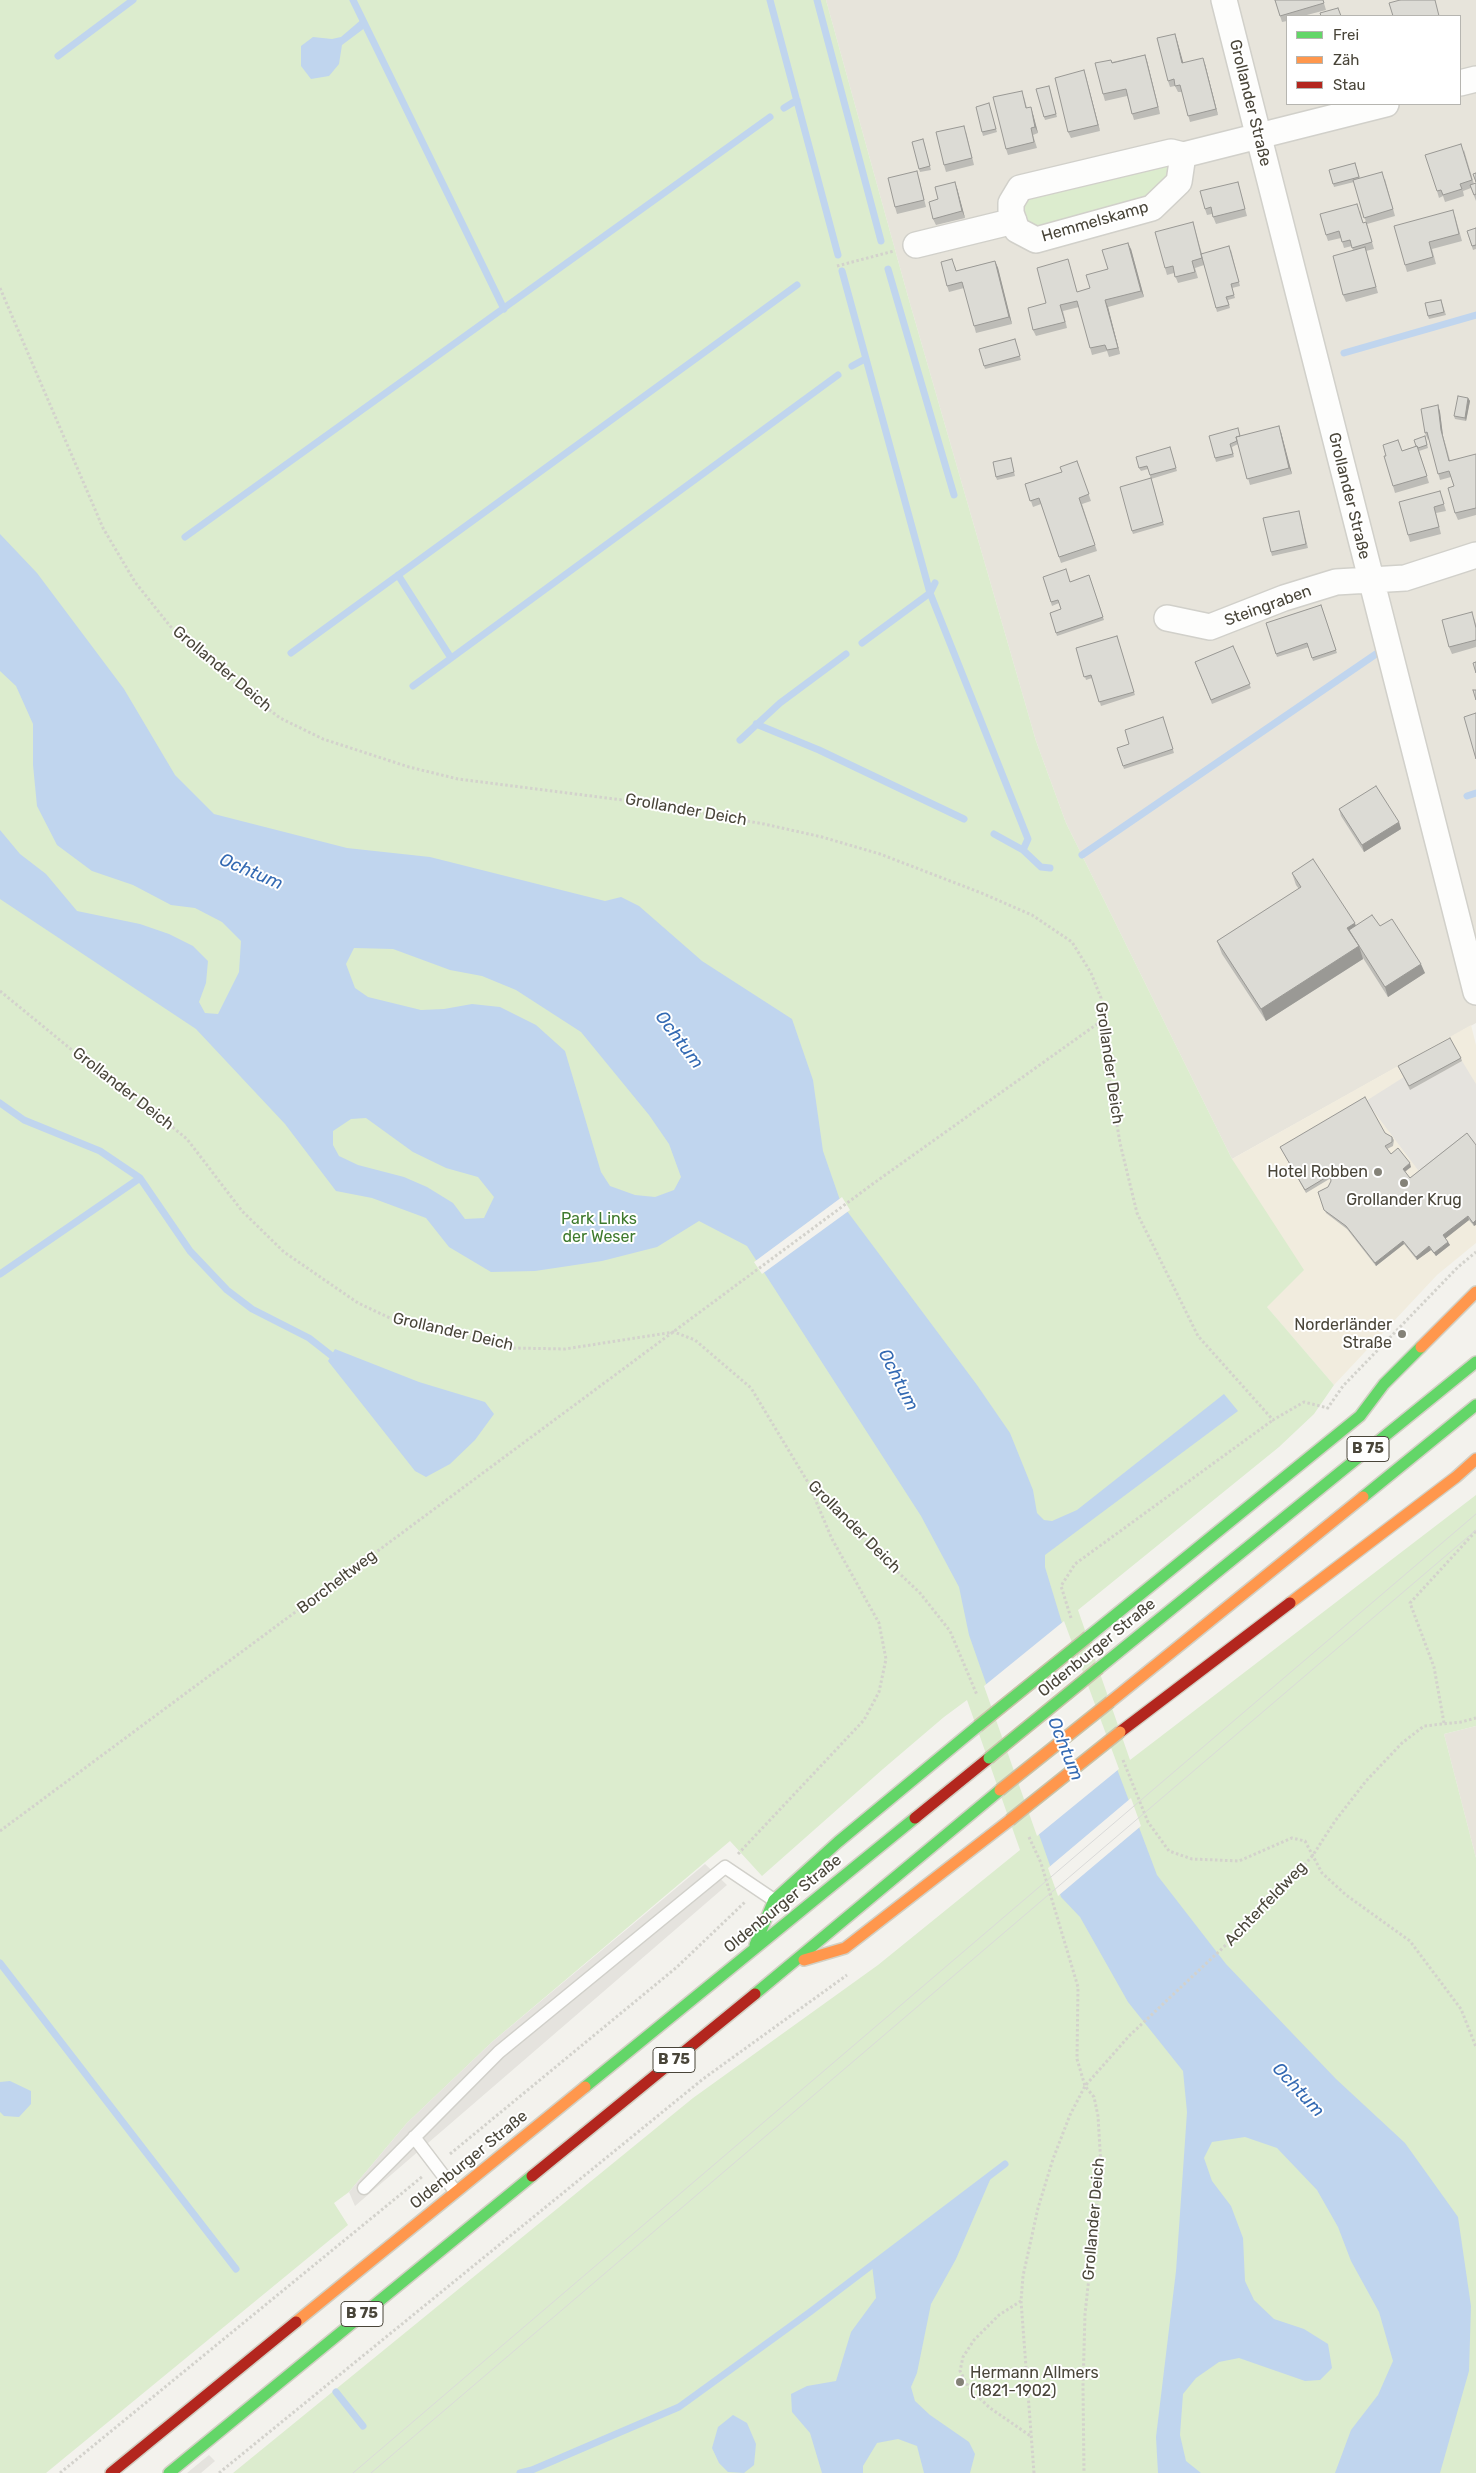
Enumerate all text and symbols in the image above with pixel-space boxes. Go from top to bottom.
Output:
legend [1286,15,1461,105]
text: Frei [1333,26,1359,44]
street label: Grollander Straße [1225,38,1275,168]
text: Zäh [1333,51,1359,69]
text: Stau [1333,76,1366,94]
street label: Hemmelskamp [1039,198,1151,246]
street label: Grollander Straße [1324,431,1374,561]
street label: Steingraben [1222,581,1314,631]
street label: Grollander Deich [169,622,275,716]
street label: Grollander Deich [624,790,748,830]
water label: Ochtum [216,849,286,895]
street label: Grollander Deich [1091,1001,1127,1125]
water label: Ochtum [650,1007,708,1073]
street label: Grollander Deich [69,1044,177,1134]
place label: Hotel Robben [1267,1162,1368,1182]
marker: Hotel Robben [1372,1166,1384,1178]
marker: Grollander Krug [1398,1177,1410,1189]
place label: Grollander Krug [1346,1190,1462,1210]
park label: Park Links der Weser [561,1209,637,1247]
street label: Grollander Deich [391,1309,515,1355]
place label: Norderländer Straße [1294,1315,1392,1353]
marker: Norderländer Straße [1396,1328,1408,1340]
water label: Ochtum [873,1345,923,1415]
road number: B 75 [1347,1436,1389,1462]
street label: Grollander Deich [804,1477,904,1577]
street label: Borcheltweg [293,1546,381,1618]
street label: Oldenburger Straße [1034,1595,1160,1701]
water label: Ochtum [1042,1714,1088,1784]
street label: Oldenburger Straße [720,1851,846,1957]
street label: Achterfeldweg [1221,1858,1311,1950]
road number: B 75 [653,2048,695,2072]
water label: Ochtum [1267,2058,1329,2122]
street label: Oldenburger Straße [406,2107,532,2213]
street label: Grollander Deich [1079,2157,1109,2281]
road number: B 75 [341,2302,383,2326]
place label: Hermann Allmers (1821-1902) [970,2363,1099,2401]
marker: Hermann Allmers (1821-1902) [954,2376,966,2388]

